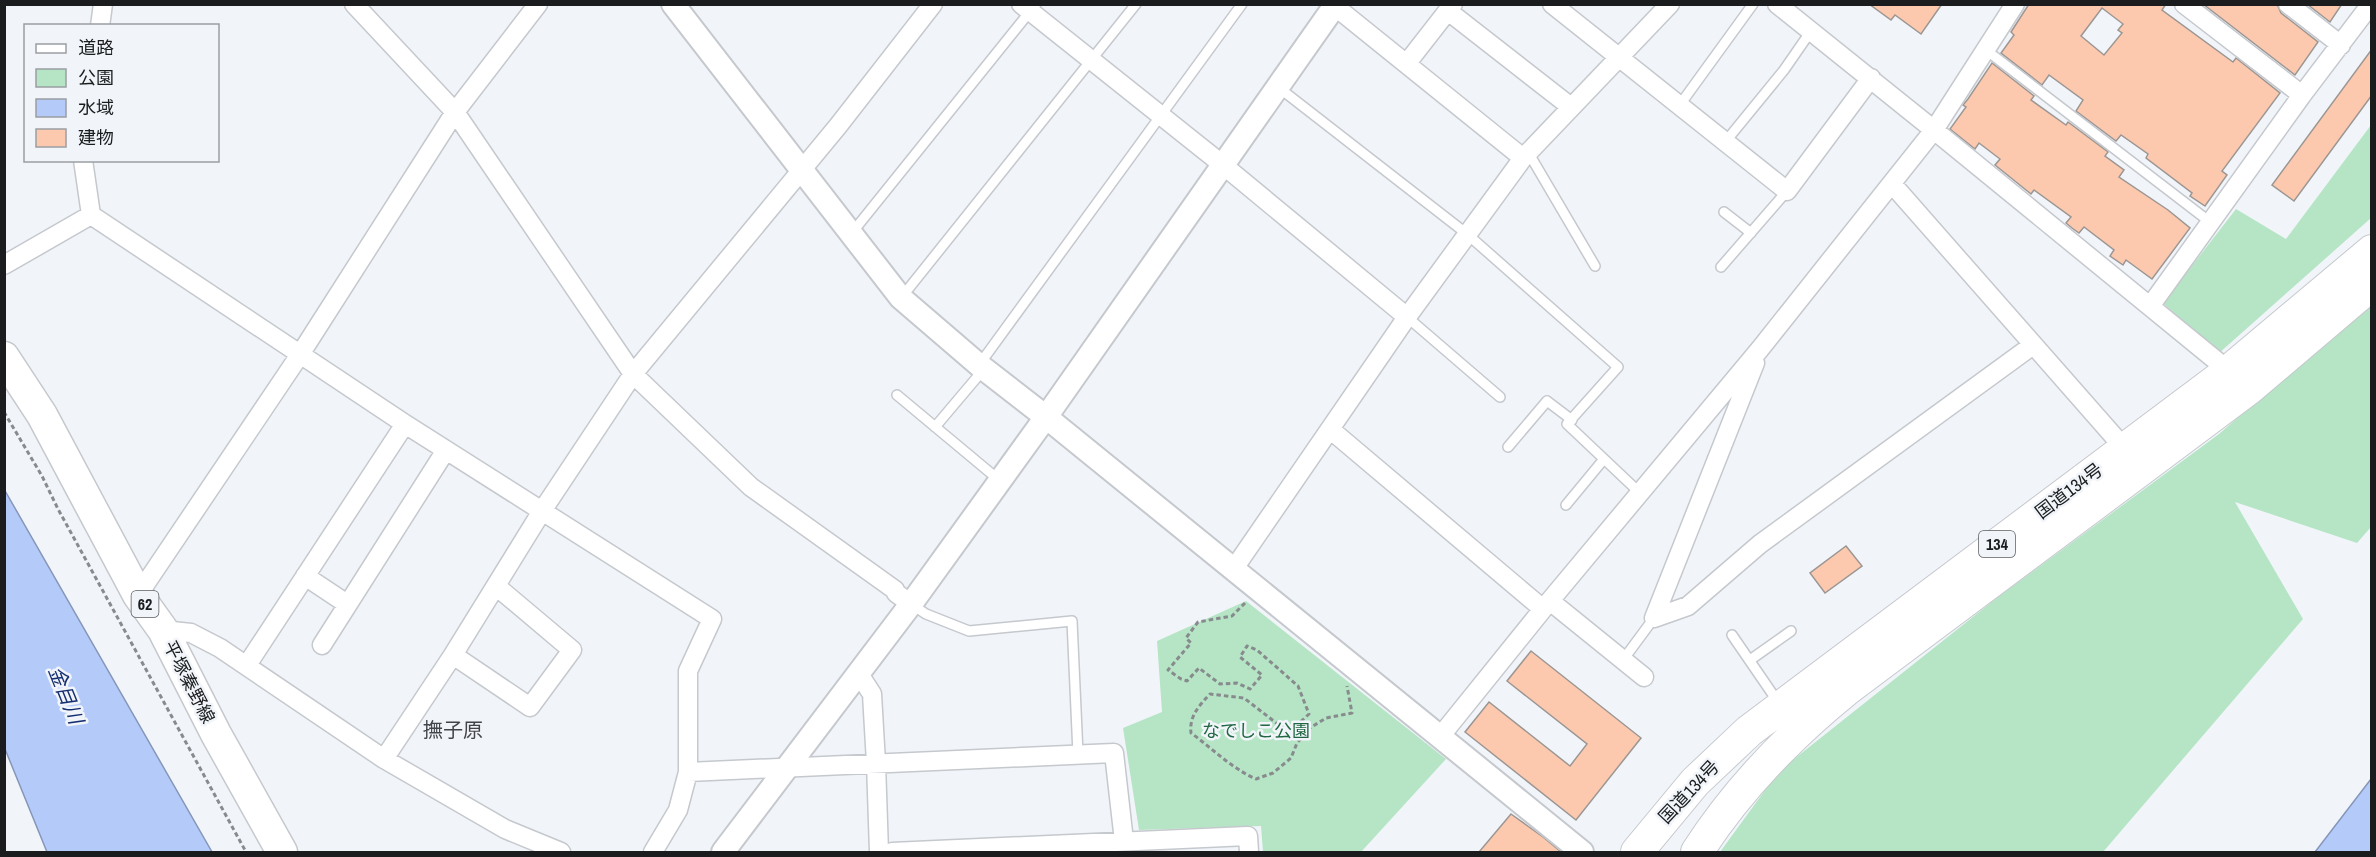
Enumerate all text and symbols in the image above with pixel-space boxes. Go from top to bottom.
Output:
legend [24,24,219,162]
text: 道路 [78,35,114,60]
text: 公園 [78,65,114,90]
text: 水域 [78,95,114,120]
text: 建物 [78,125,114,150]
street label: 国道134号 [2030,457,2108,524]
road number: 134 [1979,531,2015,557]
road number: 62 [132,591,158,617]
street label: 平塚秦野線 [158,636,221,728]
water label: 金目川 [43,662,91,730]
district label: 撫子原 [423,716,483,743]
park label: なでしこ公園 [1202,718,1310,743]
street label: 国道134号 [1653,754,1725,829]

